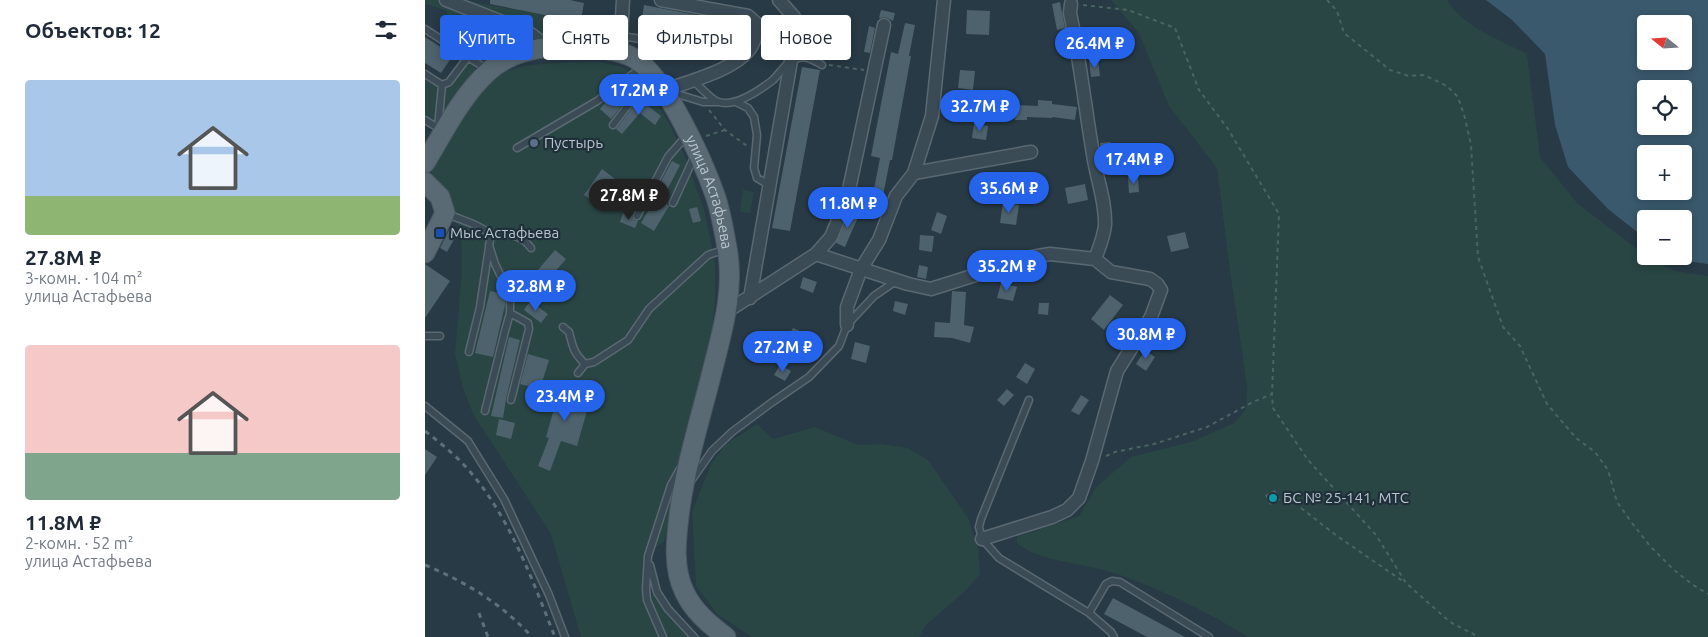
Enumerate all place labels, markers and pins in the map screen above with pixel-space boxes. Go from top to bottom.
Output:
pin: 26.4M ₽ [1049,27,1141,69]
pin: 17.2M ₽ [593,74,685,116]
pin: 32.7M ₽ [934,90,1026,132]
place label: Пустырь [544,134,603,151]
marker: Пустырь [528,137,540,149]
pin: 17.4M ₽ [1088,142,1180,185]
pin: 35.6M ₽ [963,172,1055,214]
pin: 27.8M ₽ [583,178,675,221]
pin: 11.8M ₽ [802,186,894,229]
place label: Мыс Астафьева [450,224,559,241]
marker: Мыс Астафьева [434,227,446,239]
pin: 35.2M ₽ [961,250,1053,292]
pin: 32.8M ₽ [490,270,582,312]
pin: 30.8M ₽ [1100,318,1192,360]
pin: 27.2M ₽ [737,330,829,373]
pin: 23.4M ₽ [519,380,611,422]
place label: БС № 25-141, МТС [1283,489,1409,506]
marker: БС № 25-141, МТС [1267,492,1279,504]

